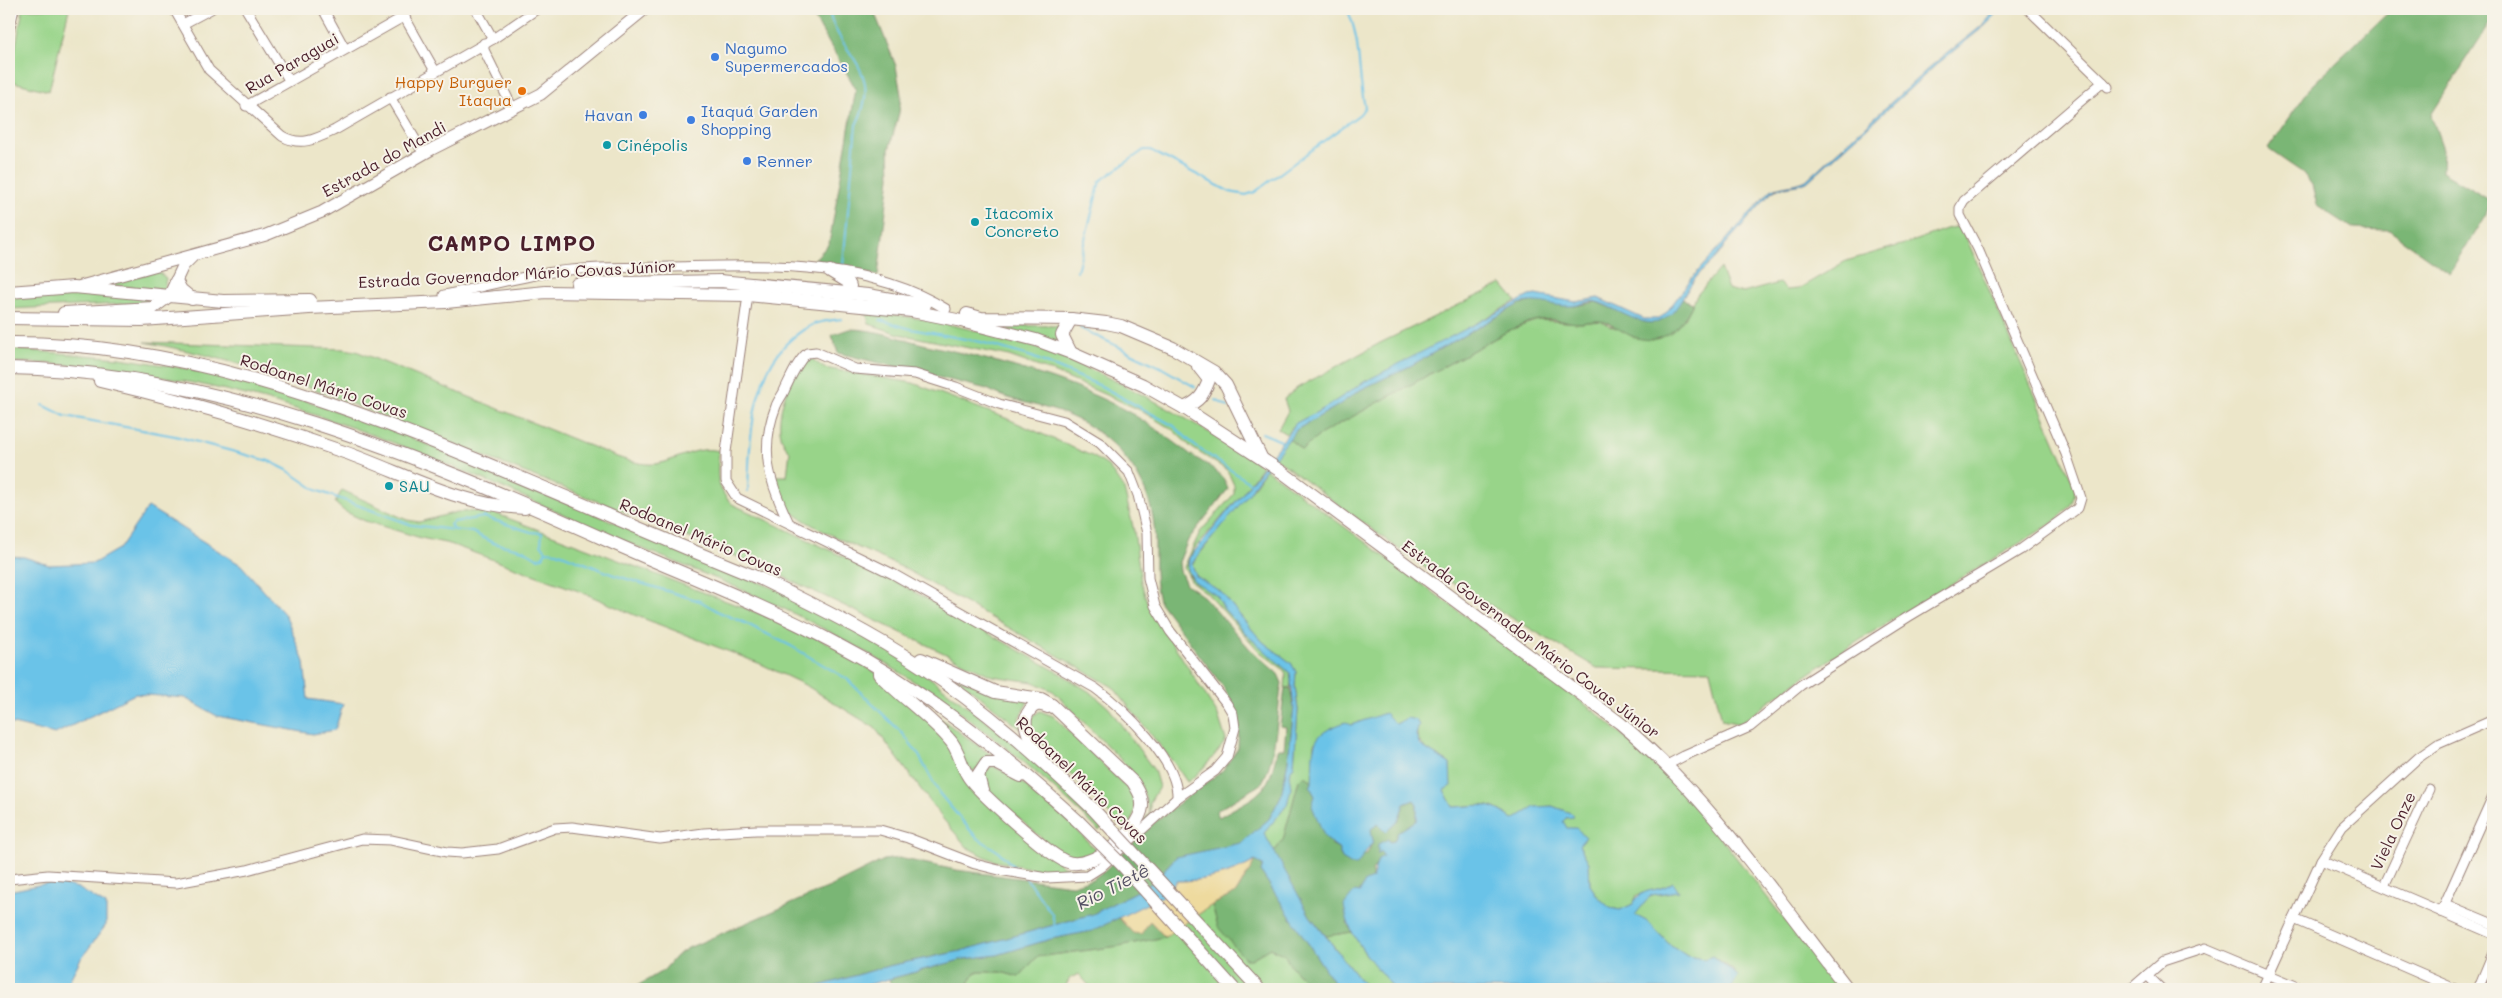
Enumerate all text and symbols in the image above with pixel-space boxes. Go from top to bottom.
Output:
street label: Rua Paraguai [241,27,342,98]
place label: Nagumo Supermercados [725,37,848,76]
marker: Nagumo Supermercados [709,51,721,63]
place label: Happy Burguer Itaqua [395,71,512,110]
marker: Happy Burguer Itaqua [516,85,528,97]
place label: Itaquá Garden Shopping [701,100,818,139]
place label: Havan [584,104,633,125]
marker: Havan [637,109,649,121]
marker: Itaquá Garden Shopping [685,114,697,126]
street label: Estrada do Mandi [318,116,449,201]
place label: Cinépolis [617,134,688,155]
marker: Cinépolis [601,139,613,151]
place label: Renner [757,150,813,171]
marker: Renner [741,155,753,167]
place label: Itacomix Concreto [985,202,1059,241]
marker: Itacomix Concreto [969,216,981,228]
district label: CAMPO LIMPO [428,229,596,256]
street label: Estrada Governador Mário Covas Júnior [358,255,676,292]
street label: Rodoanel Mário Covas [238,349,410,422]
place label: SAU [399,475,430,496]
marker: SAU [383,480,395,492]
street label: Rodoanel Mário Covas [617,493,786,580]
street label: Estrada Governador Mário Covas Júnior [1398,535,1665,743]
street label: Rodoanel Mário Covas [1012,711,1152,848]
street label: Viela Onze [2365,788,2420,874]
water label: Rio Tietê [1072,857,1153,915]

